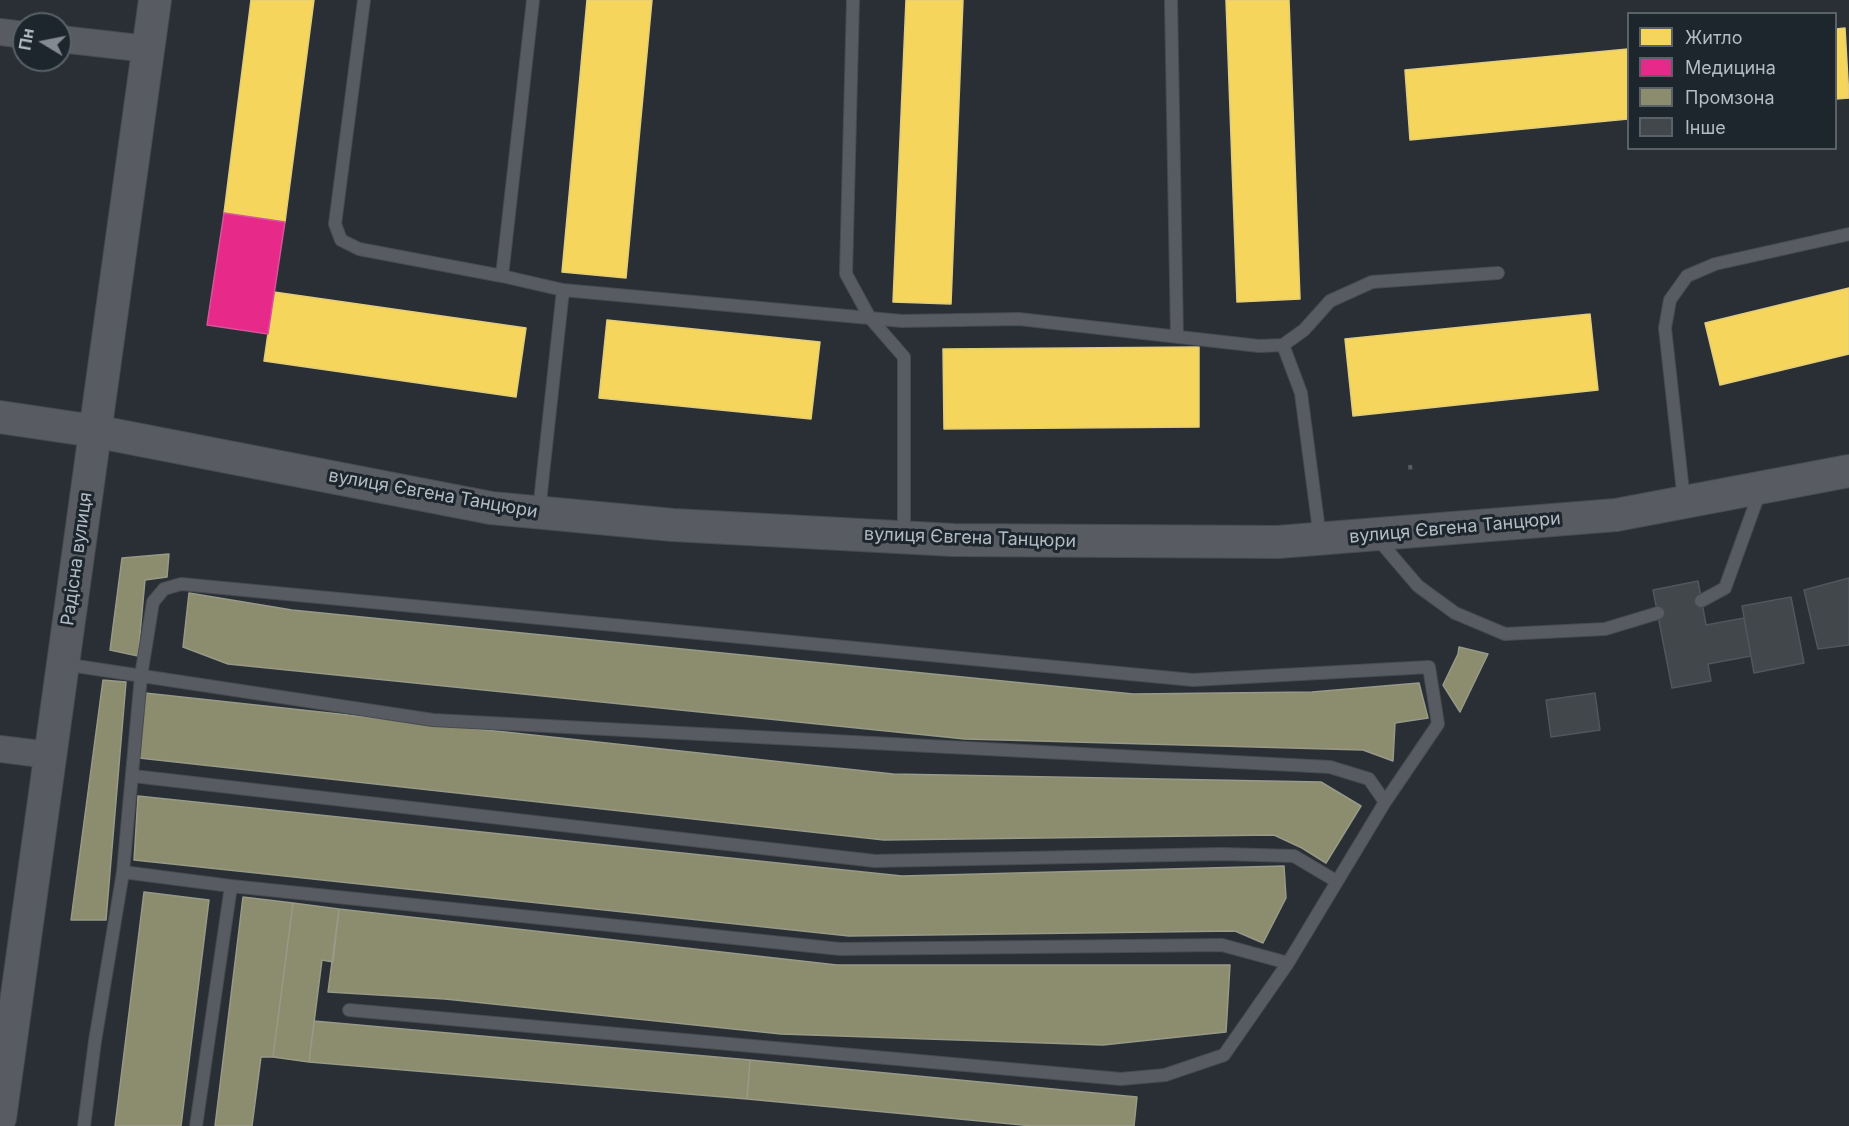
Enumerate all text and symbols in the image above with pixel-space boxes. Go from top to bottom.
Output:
north arrow [12,12,72,72]
legend [1627,12,1837,150]
text: Пн [14,27,38,52]
text: Житло [1685,27,1742,48]
text: Медицина [1685,57,1776,78]
text: Промзона [1685,87,1775,108]
text: Інше [1685,117,1726,138]
street label: вулиця Євгена Танцюри [327,465,539,523]
street label: Радісна вулиця [57,491,97,627]
street label: вулиця Євгена Танцюри [1348,508,1562,548]
street label: вулиця Євгена Танцюри [864,524,1076,552]

